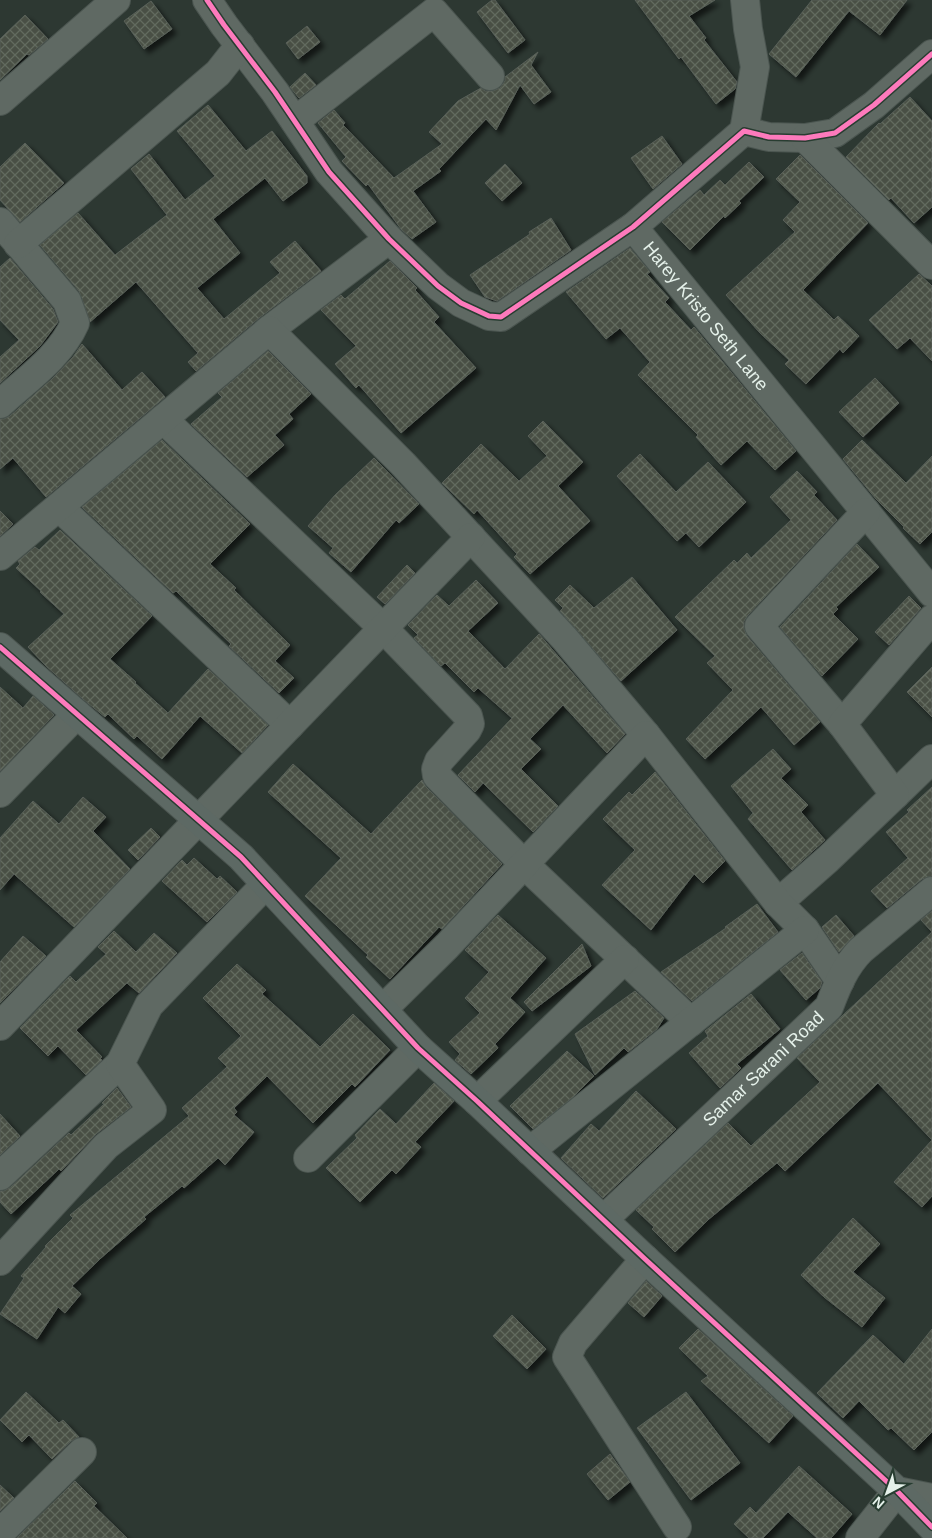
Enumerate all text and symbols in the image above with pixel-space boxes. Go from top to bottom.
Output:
street label: Harey Kristo Seth Lane [639,238,772,395]
street label: Samar Sarani Road [699,1007,828,1130]
north arrow [862,1468,912,1518]
text: N [869,1493,888,1512]

